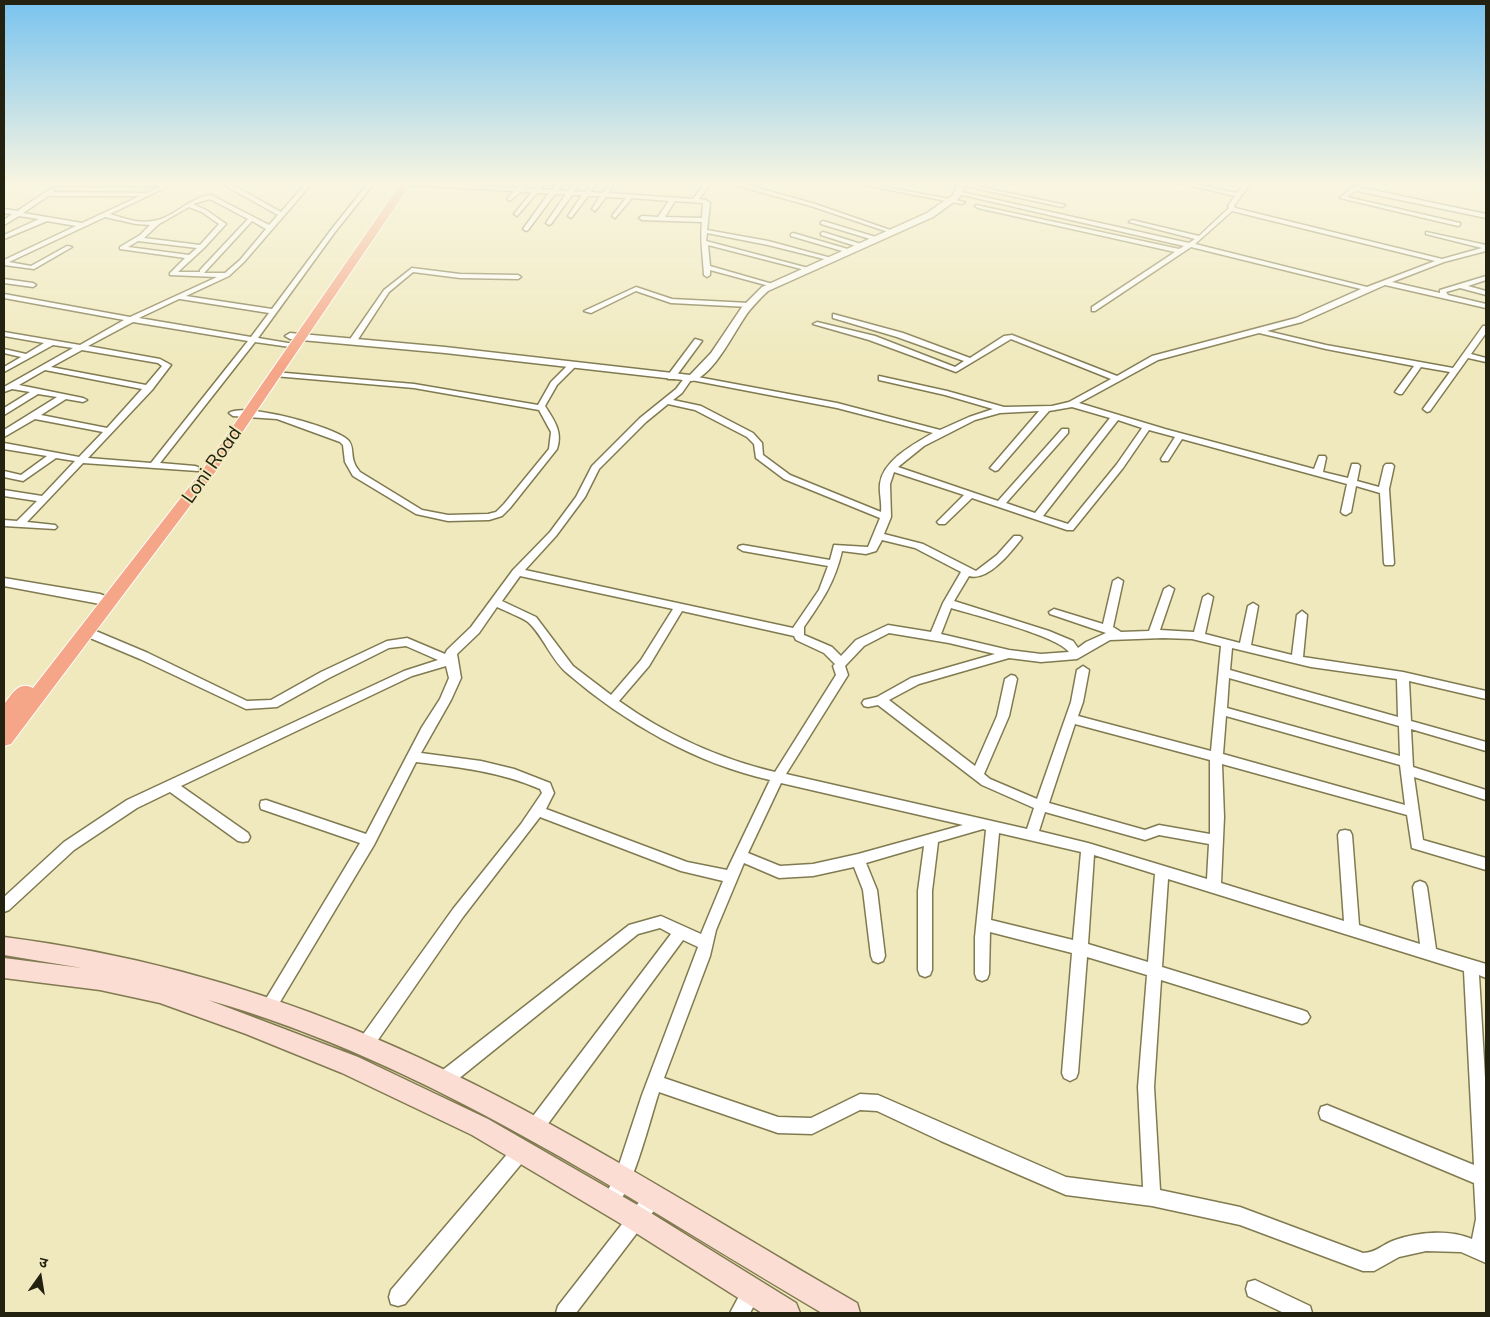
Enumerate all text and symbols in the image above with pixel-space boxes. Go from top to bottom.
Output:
street label: Loni Road [177,422,247,508]
north arrow [15,1252,65,1302]
text: उ [37,1253,49,1272]

